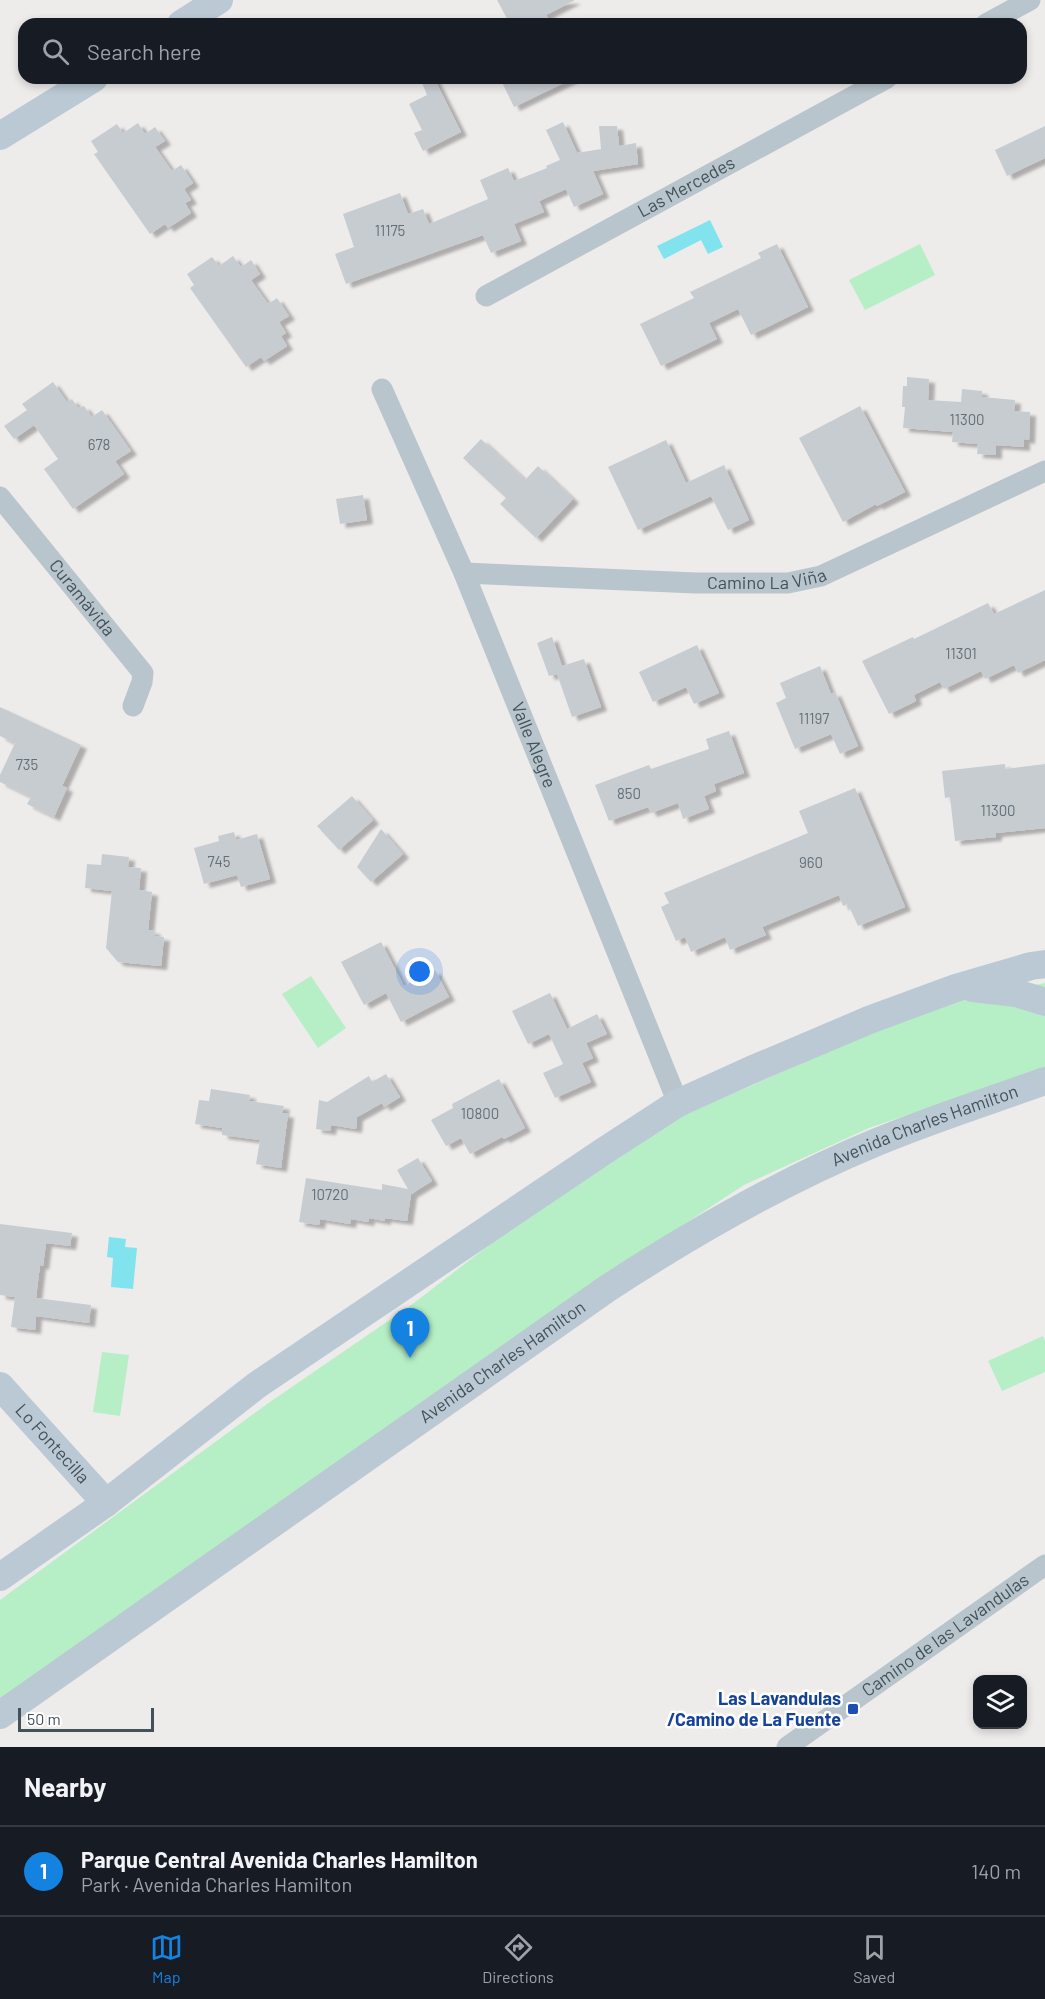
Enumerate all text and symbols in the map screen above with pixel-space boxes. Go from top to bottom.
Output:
search box [18,18,1027,84]
icon: search [39,35,72,68]
text: Search here [87,38,201,64]
street label: Las Mercedes [633,151,738,222]
house number: 11175 [375,221,405,239]
house number: 11300 [949,410,985,428]
house number: 678 [88,435,110,453]
street label: Curamávida [45,554,120,640]
street label: Camino La Viña [707,563,830,593]
house number: 11301 [945,644,977,662]
street label: Valle Alegre [507,698,562,791]
house number: 11197 [799,709,829,727]
house number: 735 [16,755,38,773]
house number: 850 [617,784,641,802]
house number: 11300 [980,801,1016,819]
house number: 745 [207,852,231,870]
house number: 960 [799,853,823,871]
your location [405,957,434,986]
street label: Avenida Charles Hamilton [828,1079,1021,1170]
house number: 10800 [461,1104,499,1122]
house number: 10720 [311,1185,349,1203]
street label: Avenida Charles Hamilton [415,1295,589,1427]
pin: 1 [390,1308,430,1358]
street label: Lo Fontecilla [11,1399,95,1488]
street label: Camino de las Lavandulas [857,1568,1033,1701]
map controls [973,1675,1027,1729]
button: layers [973,1675,1027,1729]
place label: Las Lavandulas /Camino de La Fuente [667,1687,841,1730]
marker: Las Lavandulas /Camino de La Fuente [846,1702,860,1716]
scale bar [18,1705,154,1732]
text: 50 m [27,1709,61,1728]
text: Nearby [24,1771,106,1802]
text: Parque Central Avenida Charles Hamilton [81,1846,478,1872]
text: 1 [40,1859,47,1883]
text: 140 m [971,1859,1021,1883]
text: Park · Avenida Charles Hamilton [81,1872,352,1896]
tab: Map [150,1931,183,1986]
tab: Directions [482,1931,554,1986]
tab: Saved [853,1931,895,1986]

